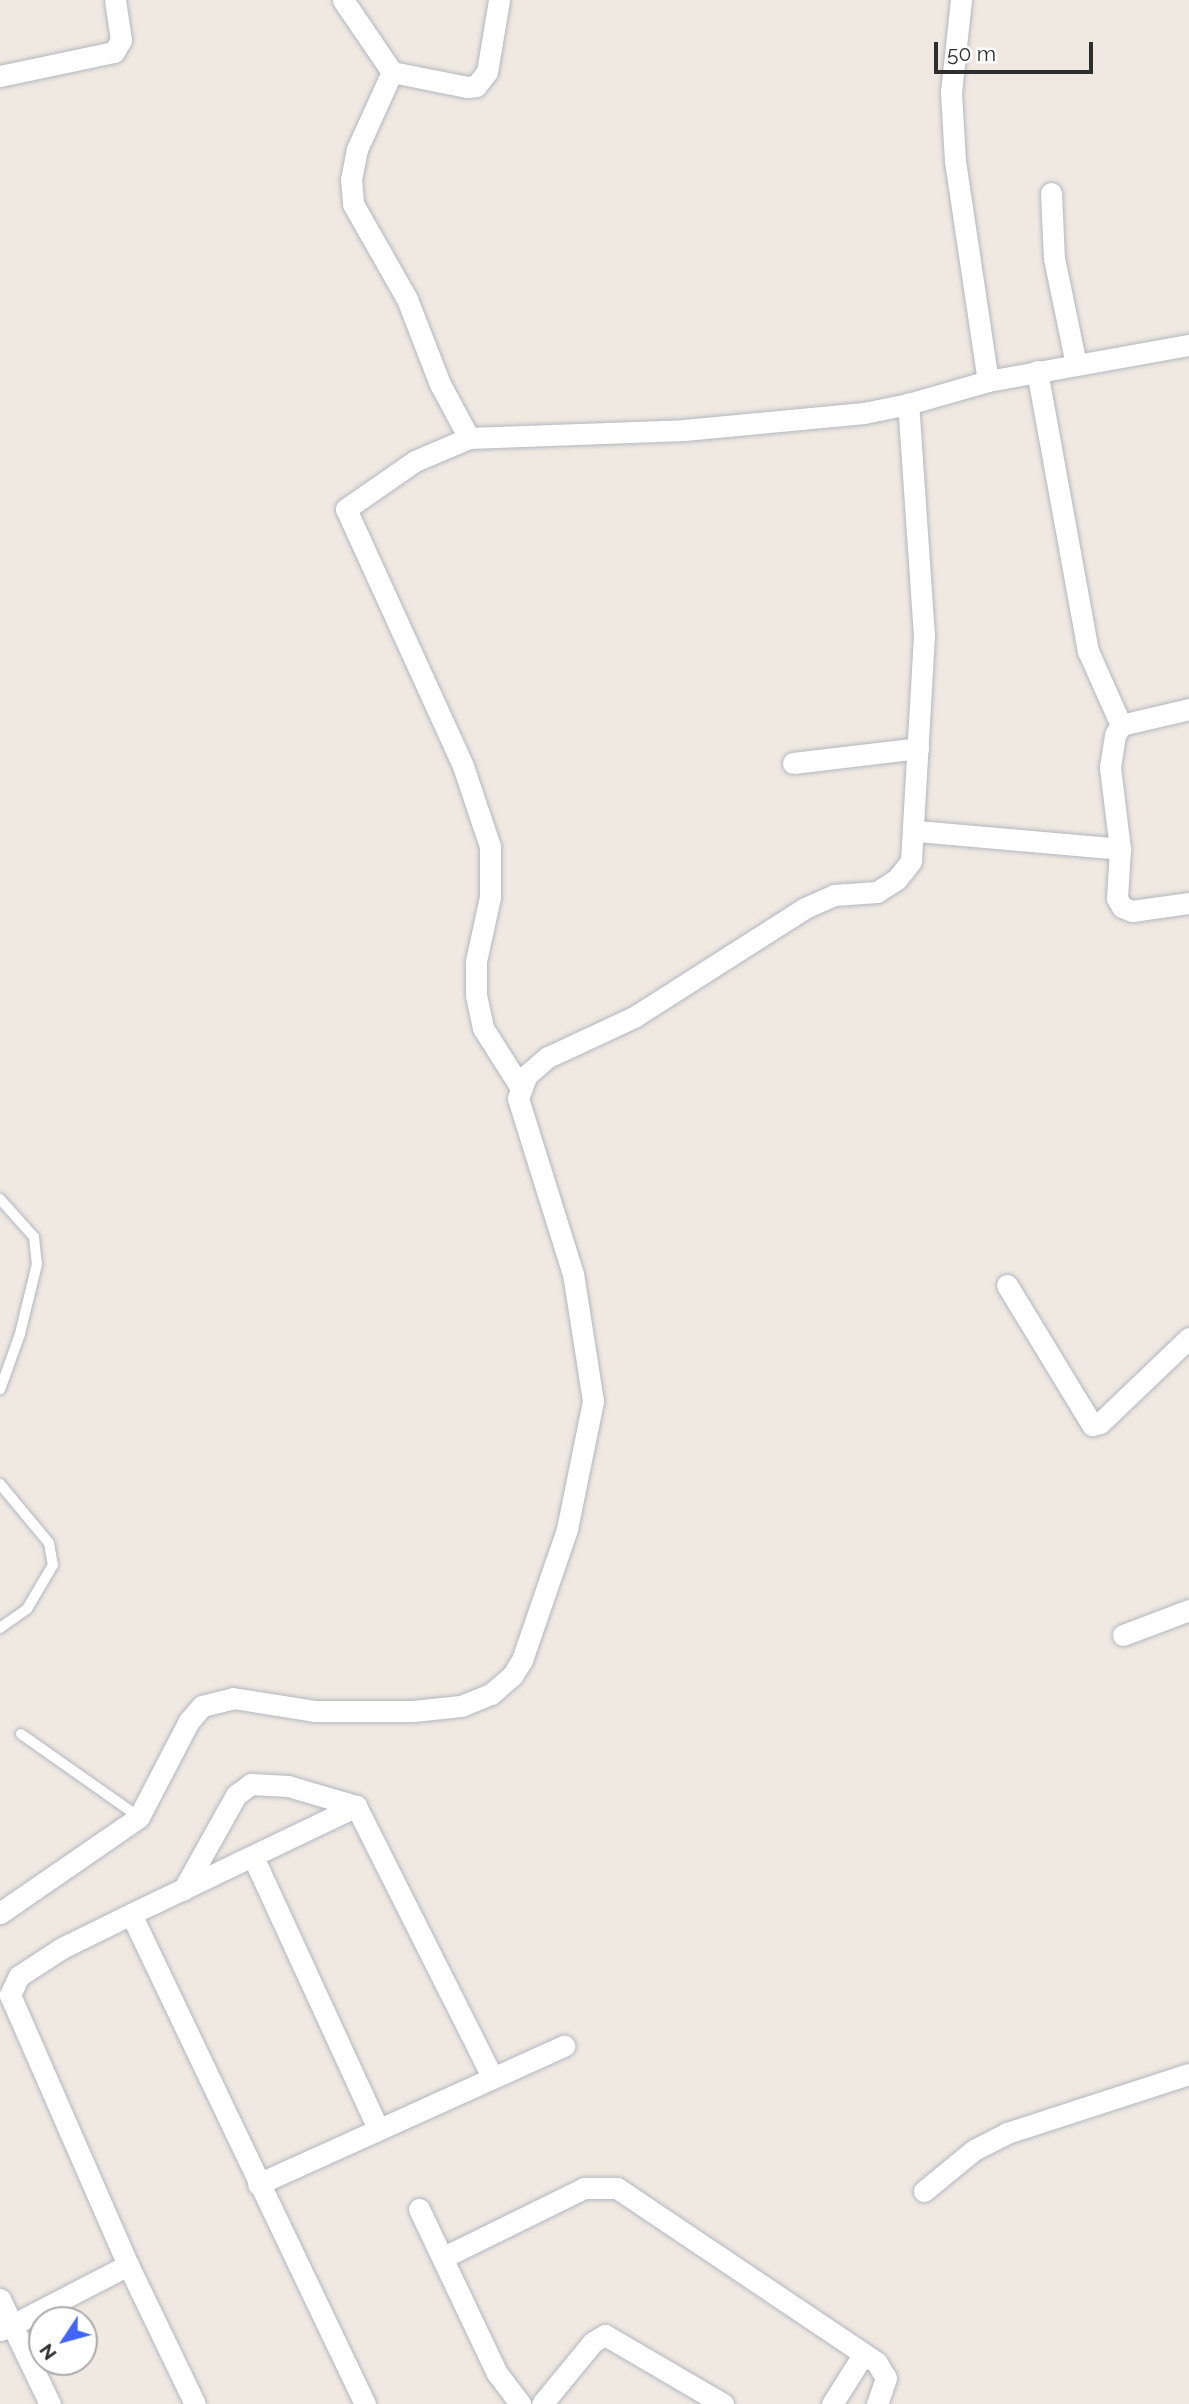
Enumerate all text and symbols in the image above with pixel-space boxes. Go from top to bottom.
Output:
scale bar [937,28,1096,72]
text: 50 m [947,41,996,66]
north arrow [28,2306,98,2376]
text: N [34,2340,61,2364]

